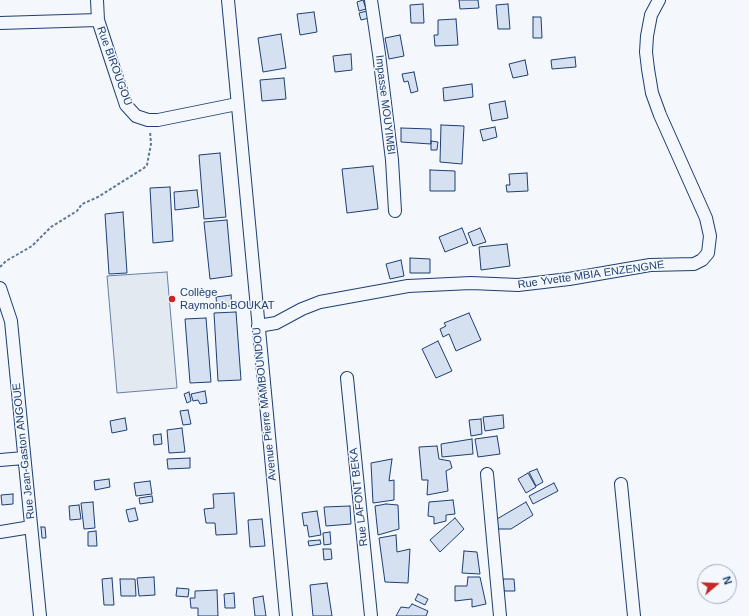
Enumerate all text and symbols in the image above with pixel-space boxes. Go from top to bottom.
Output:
street label: Rue BIROUGOU [94,25,134,107]
street label: Impasse MOUYIMBI [372,54,398,156]
street label: Rue Yvette MBIA ENZENGNE [517,258,665,292]
place label: Collège Raymonb BOUKAT [180,286,275,312]
marker: Collège Raymonb BOUKAT [167,294,177,304]
street label: Avenue Pierre MAMBOUNDOU [250,327,280,481]
street label: Rue Jean-Gaston ANGOUE [10,382,38,520]
street label: Rue LAFONT BEKA [347,447,371,547]
north arrow [697,564,737,604]
text: N [720,575,734,586]

